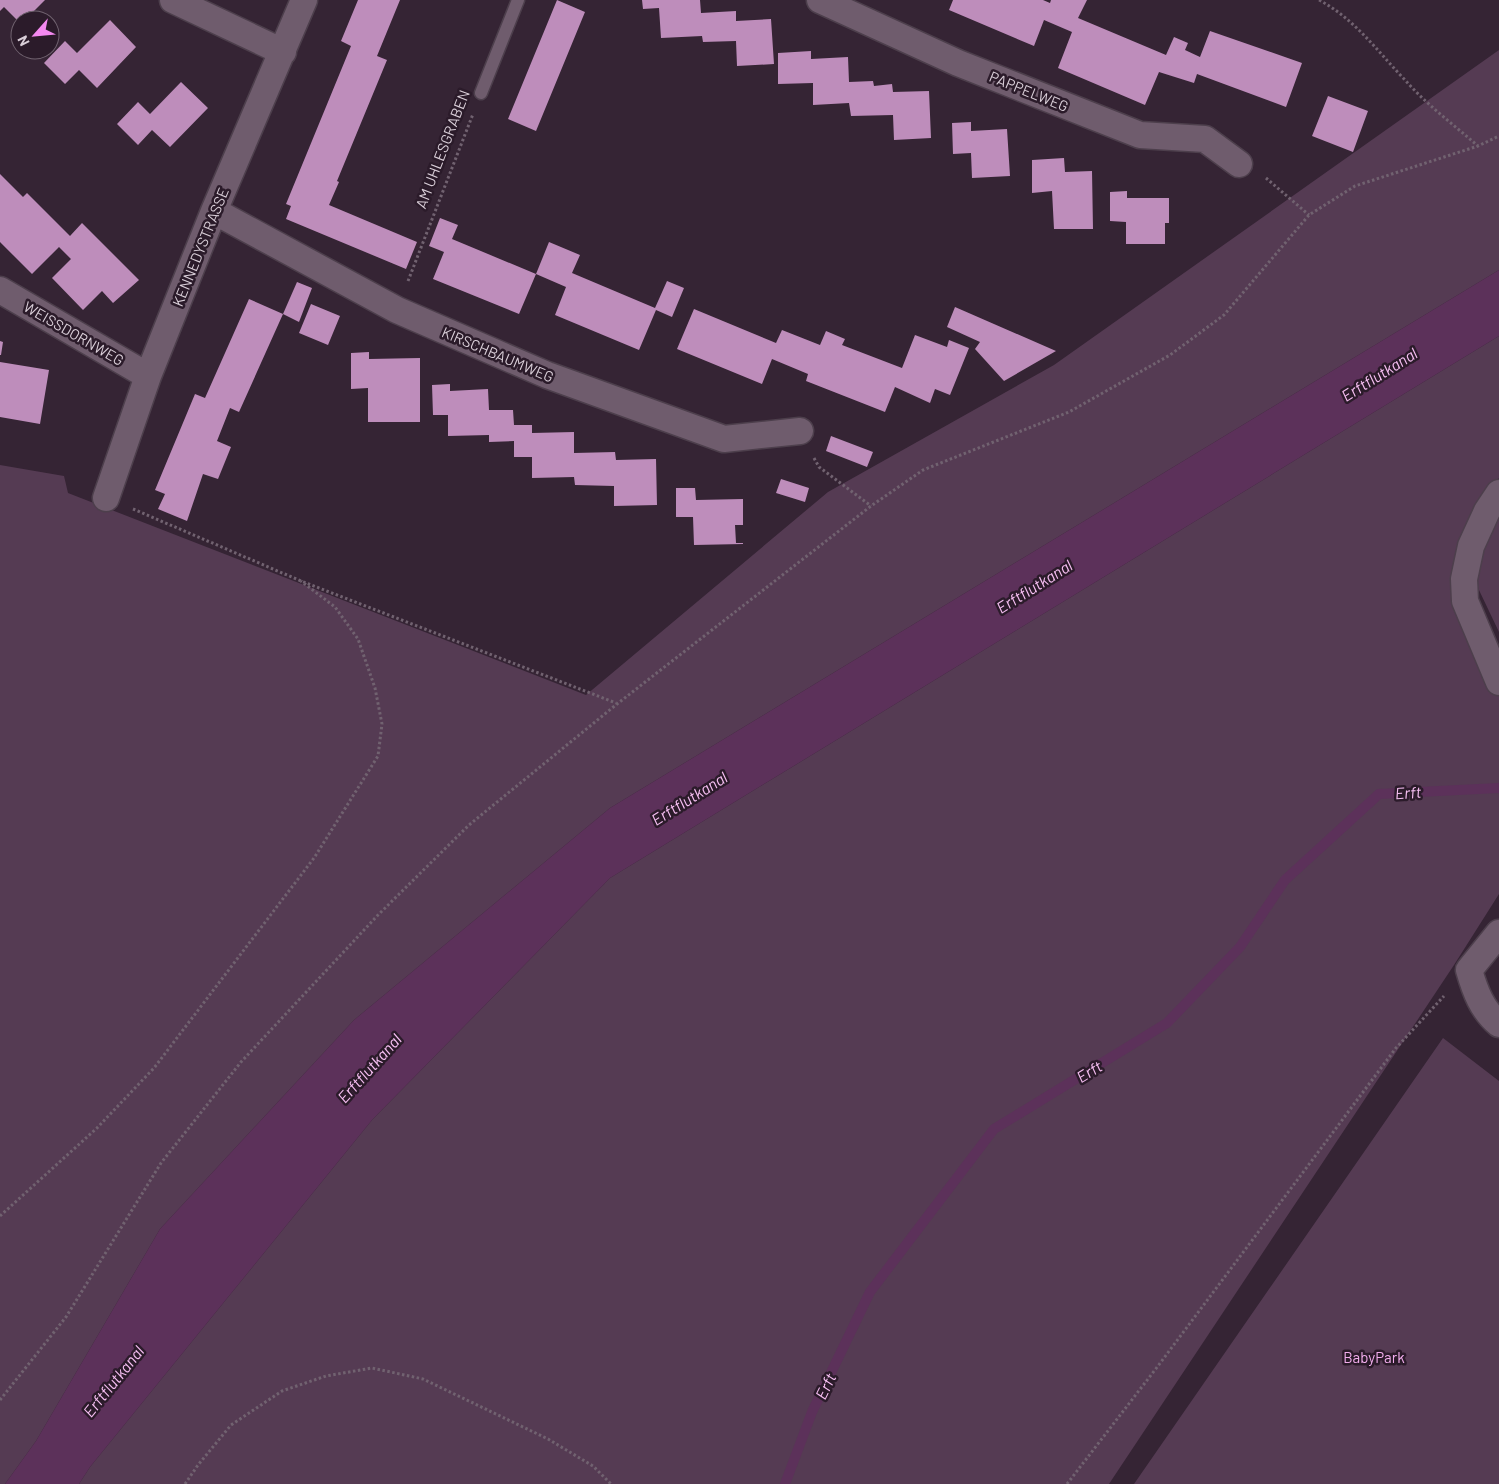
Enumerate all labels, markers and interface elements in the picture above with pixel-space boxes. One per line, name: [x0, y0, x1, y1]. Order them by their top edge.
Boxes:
north arrow: [10, 10, 60, 60]
text: N: [13, 33, 33, 49]
street label: PAPPELWEG: [987, 67, 1071, 115]
street label: AM UHLESGRABEN: [411, 87, 473, 211]
street label: KENNEDYSTRASSE: [168, 185, 232, 309]
street label: WEISSDORNWEG: [21, 297, 127, 369]
street label: KIRSCHBAUMWEG: [439, 322, 557, 386]
water label: Erftflutkanal: [1338, 343, 1421, 405]
water label: Erftflutkanal: [993, 555, 1076, 617]
water label: Erftflutkanal: [648, 767, 731, 829]
water label: Erft: [1394, 782, 1422, 802]
water label: Erftflutkanal: [333, 1029, 405, 1106]
water label: Erft: [1073, 1056, 1106, 1086]
water label: Erftflutkanal: [79, 1341, 148, 1420]
park label: BabyPark: [1343, 1348, 1405, 1366]
water label: Erft: [811, 1370, 839, 1402]

